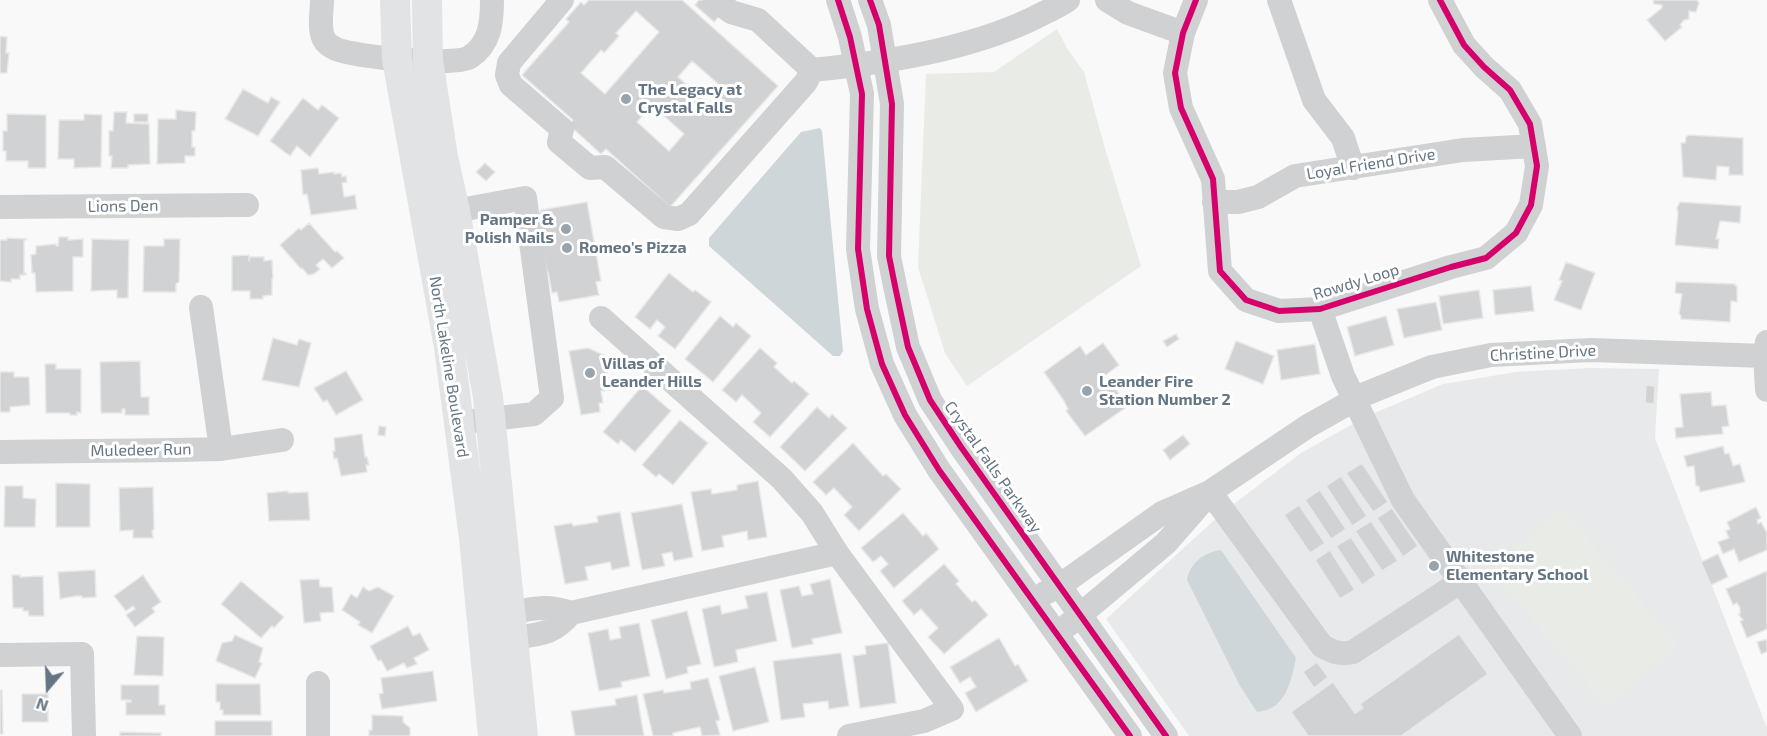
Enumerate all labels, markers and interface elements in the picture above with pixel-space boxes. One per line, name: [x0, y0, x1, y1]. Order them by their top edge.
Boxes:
place label: The Legacy at Crystal Falls: [638, 80, 742, 118]
marker: The Legacy at Crystal Falls: [619, 92, 633, 106]
street label: Loyal Friend Drive: [1305, 144, 1437, 184]
street label: Lions Den: [87, 196, 159, 216]
place label: Pamper & Polish Nails: [465, 210, 554, 248]
marker: Pamper & Polish Nails: [559, 222, 573, 236]
place label: Romeo's Pizza: [579, 238, 687, 258]
marker: Romeo's Pizza: [560, 241, 574, 255]
street label: Rowdy Loop: [1311, 260, 1401, 304]
street label: North Lakeline Boulevard: [425, 275, 473, 459]
street label: Christine Drive: [1489, 341, 1597, 365]
place label: Villas of Leander Hills: [602, 354, 702, 392]
marker: Villas of Leander Hills: [583, 366, 597, 380]
place label: Leander Fire Station Number 2: [1099, 372, 1231, 410]
marker: Leander Fire Station Number 2: [1080, 384, 1094, 398]
street label: Crystal Falls Parkway: [940, 397, 1046, 537]
street label: Muledeer Run: [90, 440, 192, 460]
place label: Whitestone Elementary School: [1446, 547, 1589, 585]
marker: Whitestone Elementary School: [1427, 559, 1441, 573]
north arrow: [18, 658, 78, 718]
text: N: [33, 695, 51, 716]

